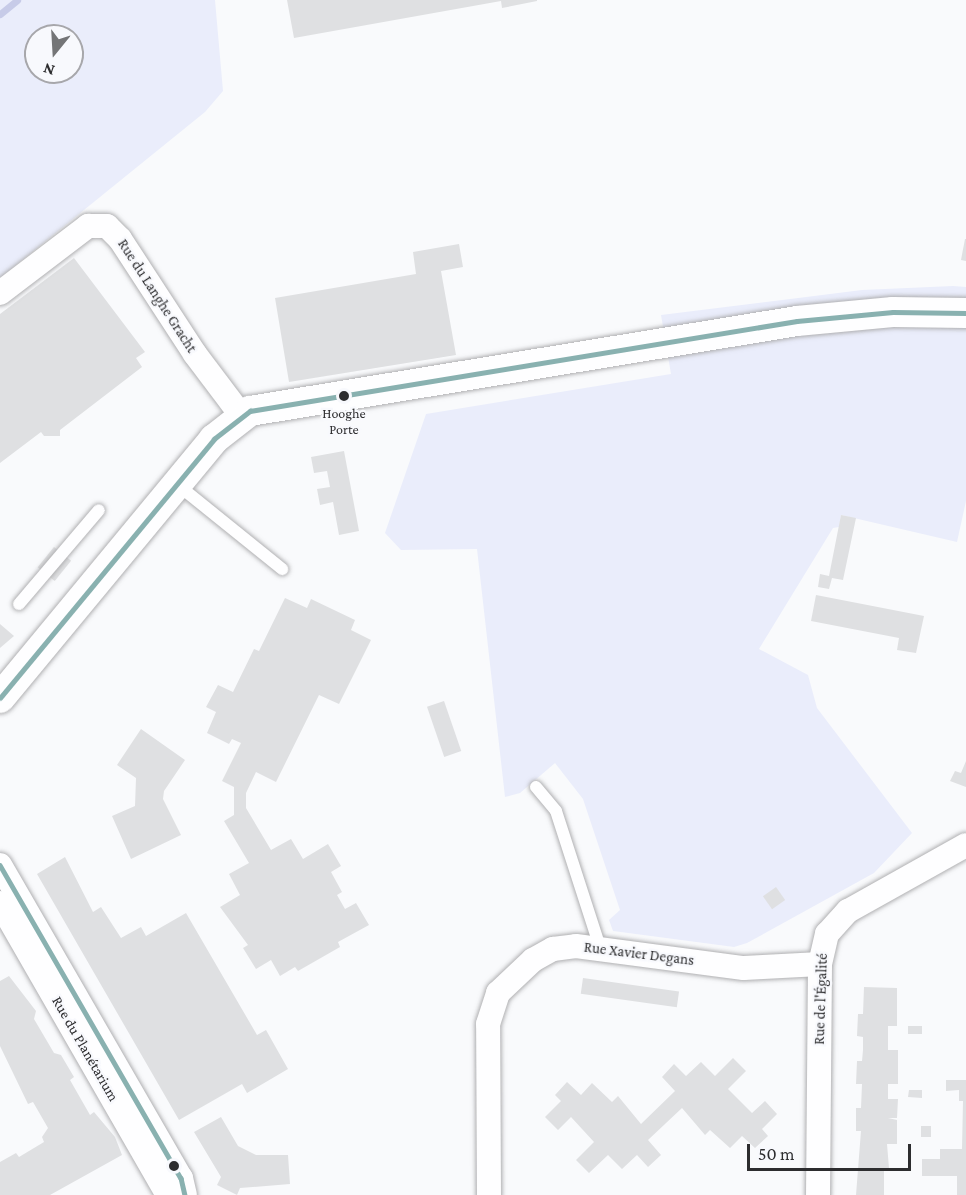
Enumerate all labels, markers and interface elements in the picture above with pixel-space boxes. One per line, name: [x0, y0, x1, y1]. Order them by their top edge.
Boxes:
north arrow: [24, 24, 84, 84]
text: N: [41, 60, 57, 79]
street label: Rue du Langhe Gracht: [114, 236, 200, 356]
marker: Hooghe Porte: [338, 390, 350, 402]
place label: Hooghe Porte: [322, 405, 366, 437]
street label: Rue Xavier Degans: [583, 938, 695, 970]
street label: Rue de l'Égalité: [810, 953, 832, 1045]
street label: Rue du Planétarium: [48, 993, 122, 1105]
scale bar: [750, 1132, 914, 1170]
text: 50 m: [758, 1144, 795, 1164]
unlabelled marker: [168, 1160, 180, 1172]

